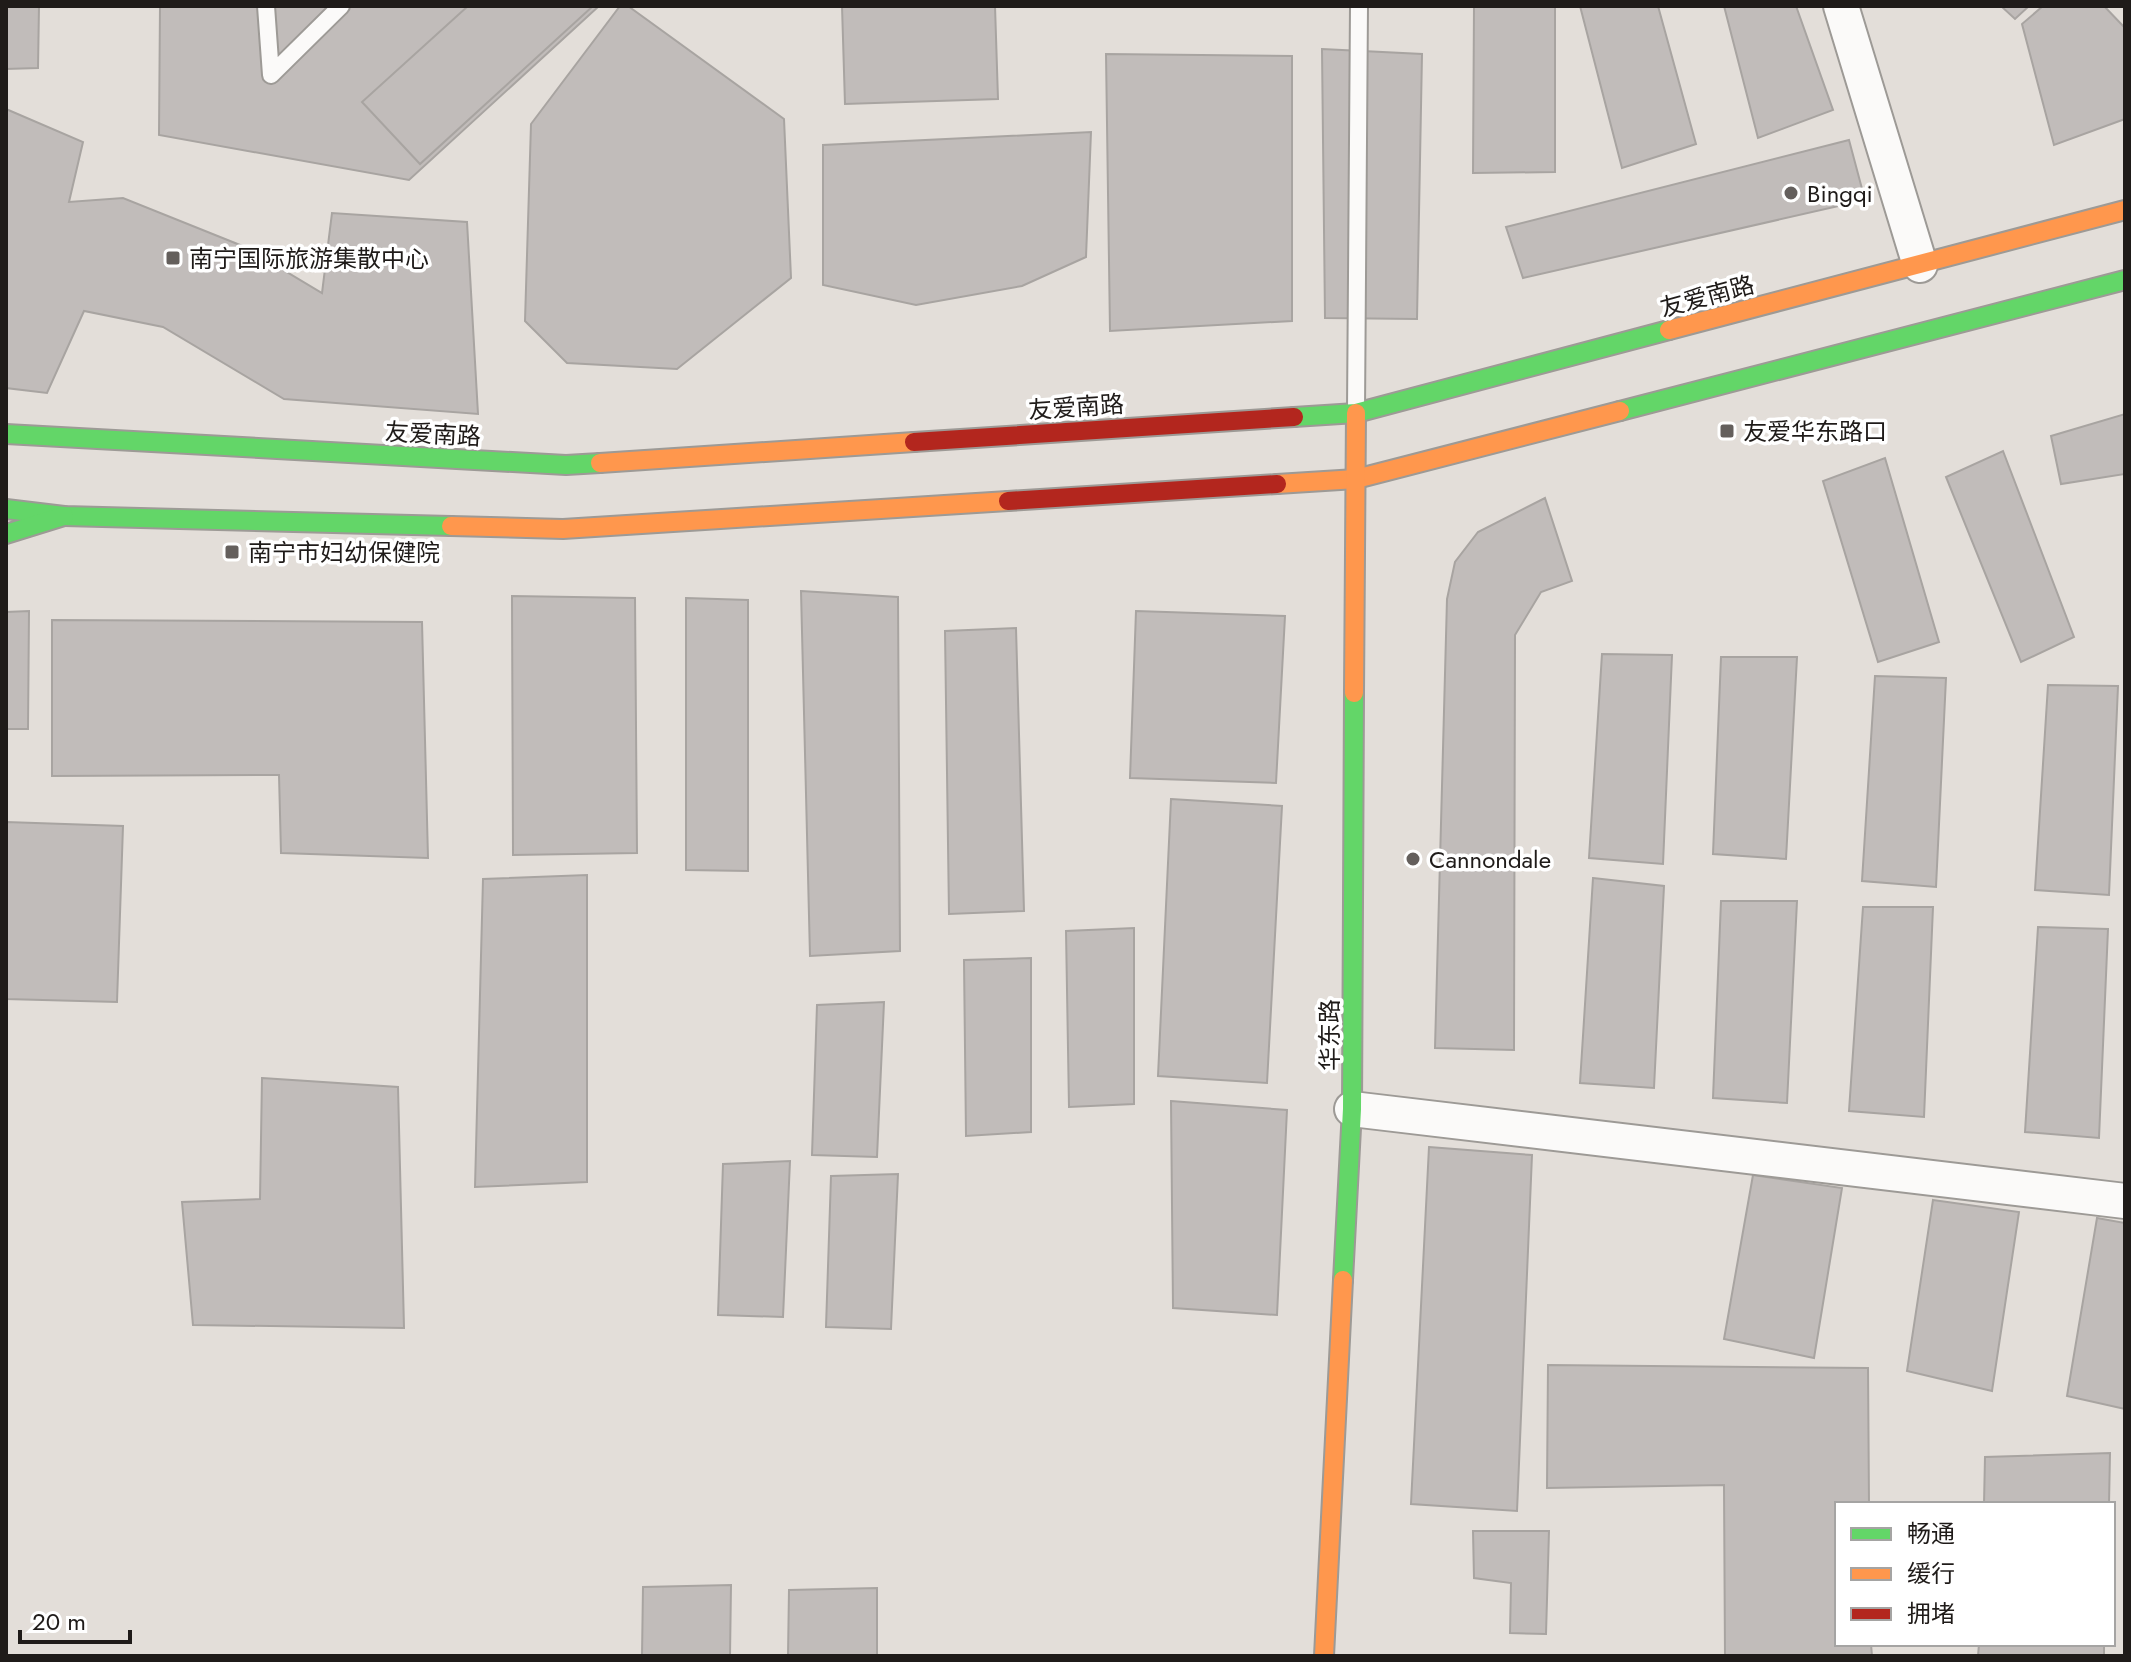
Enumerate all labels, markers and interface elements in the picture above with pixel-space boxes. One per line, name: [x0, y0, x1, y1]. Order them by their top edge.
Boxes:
place label: Bingqi: [1807, 176, 1873, 211]
marker: Bingqi: [1782, 184, 1800, 202]
place label: 南宁国际旅游集散中心: [189, 241, 429, 276]
marker: 南宁国际旅游集散中心: [164, 249, 182, 267]
street label: 友爱南路: [1656, 267, 1758, 325]
street label: 友爱南路: [1027, 386, 1125, 428]
street label: 友爱南路: [384, 414, 482, 454]
place label: 友爱华东路口: [1743, 414, 1887, 449]
marker: 友爱华东路口: [1718, 422, 1736, 440]
place label: 南宁市妇幼保健院: [248, 535, 440, 570]
marker: 南宁市妇幼保健院: [223, 543, 241, 561]
place label: Cannondale: [1429, 842, 1551, 877]
marker: Cannondale: [1404, 850, 1422, 868]
street label: 华东路: [1312, 999, 1347, 1071]
legend: [1835, 1502, 2115, 1646]
text: 畅通: [1907, 1516, 1955, 1551]
text: 缓行: [1907, 1556, 1955, 1591]
scale bar: [20, 1594, 130, 1644]
text: 拥堵: [1907, 1596, 1955, 1631]
text: 20 m: [32, 1604, 86, 1639]

